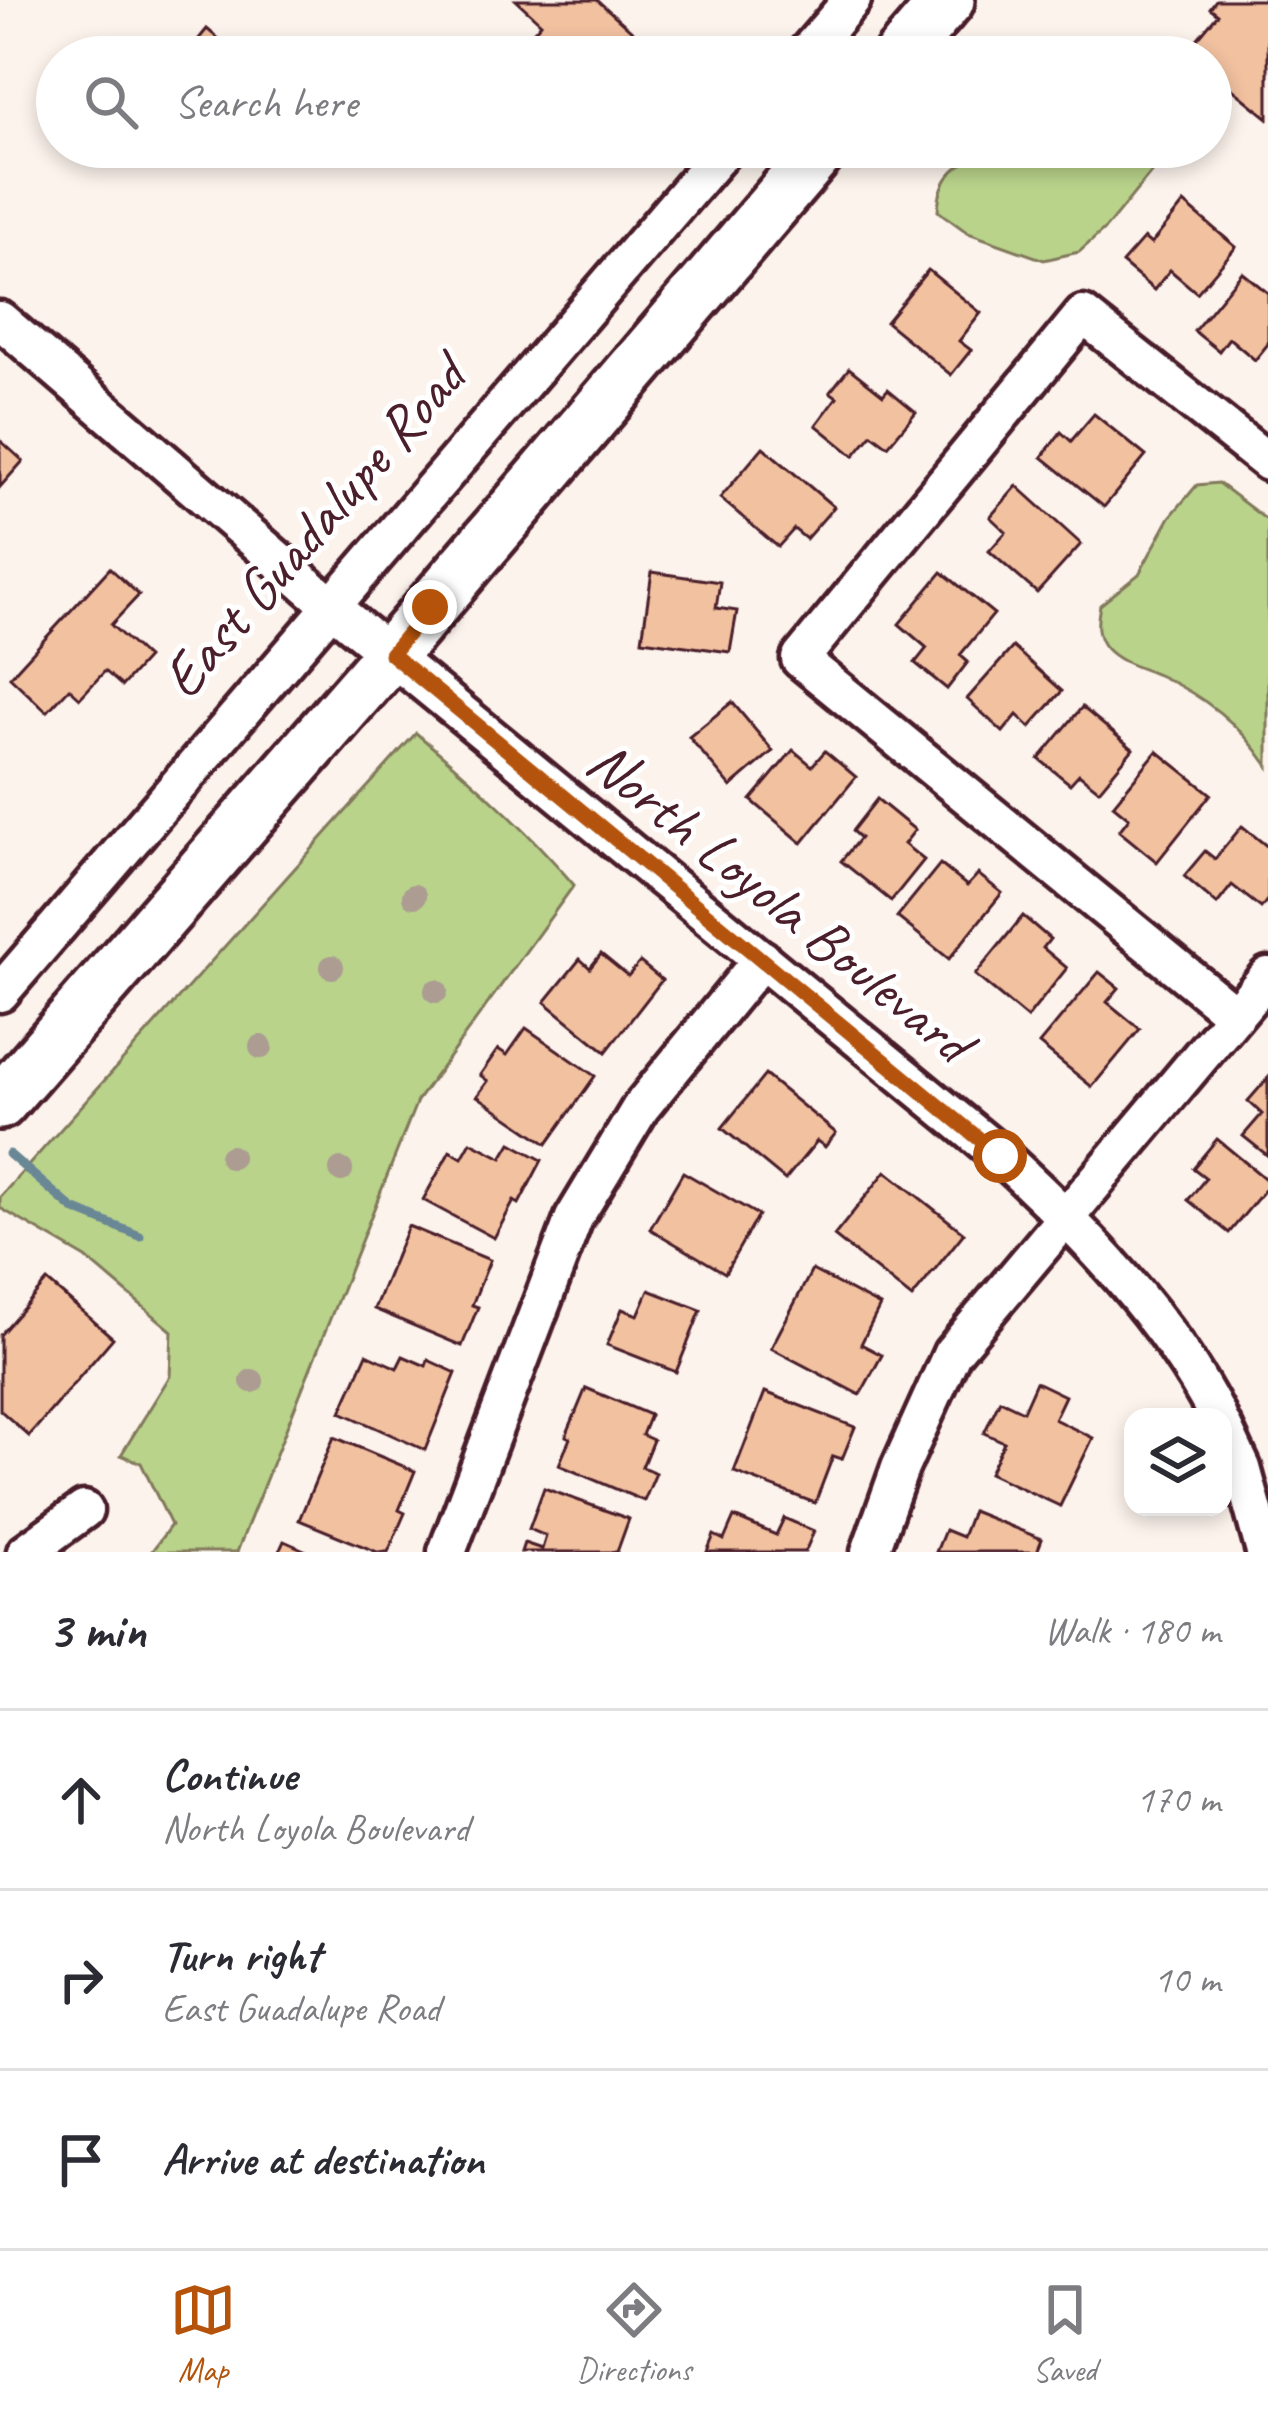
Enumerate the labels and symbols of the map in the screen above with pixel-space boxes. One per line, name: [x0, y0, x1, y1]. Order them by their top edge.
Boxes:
street label: East Guadalupe Road: [144, 334, 488, 713]
route end: [403, 580, 457, 634]
street label: North Loyola Boulevard: [572, 723, 994, 1085]
route start: [973, 1129, 1027, 1183]

